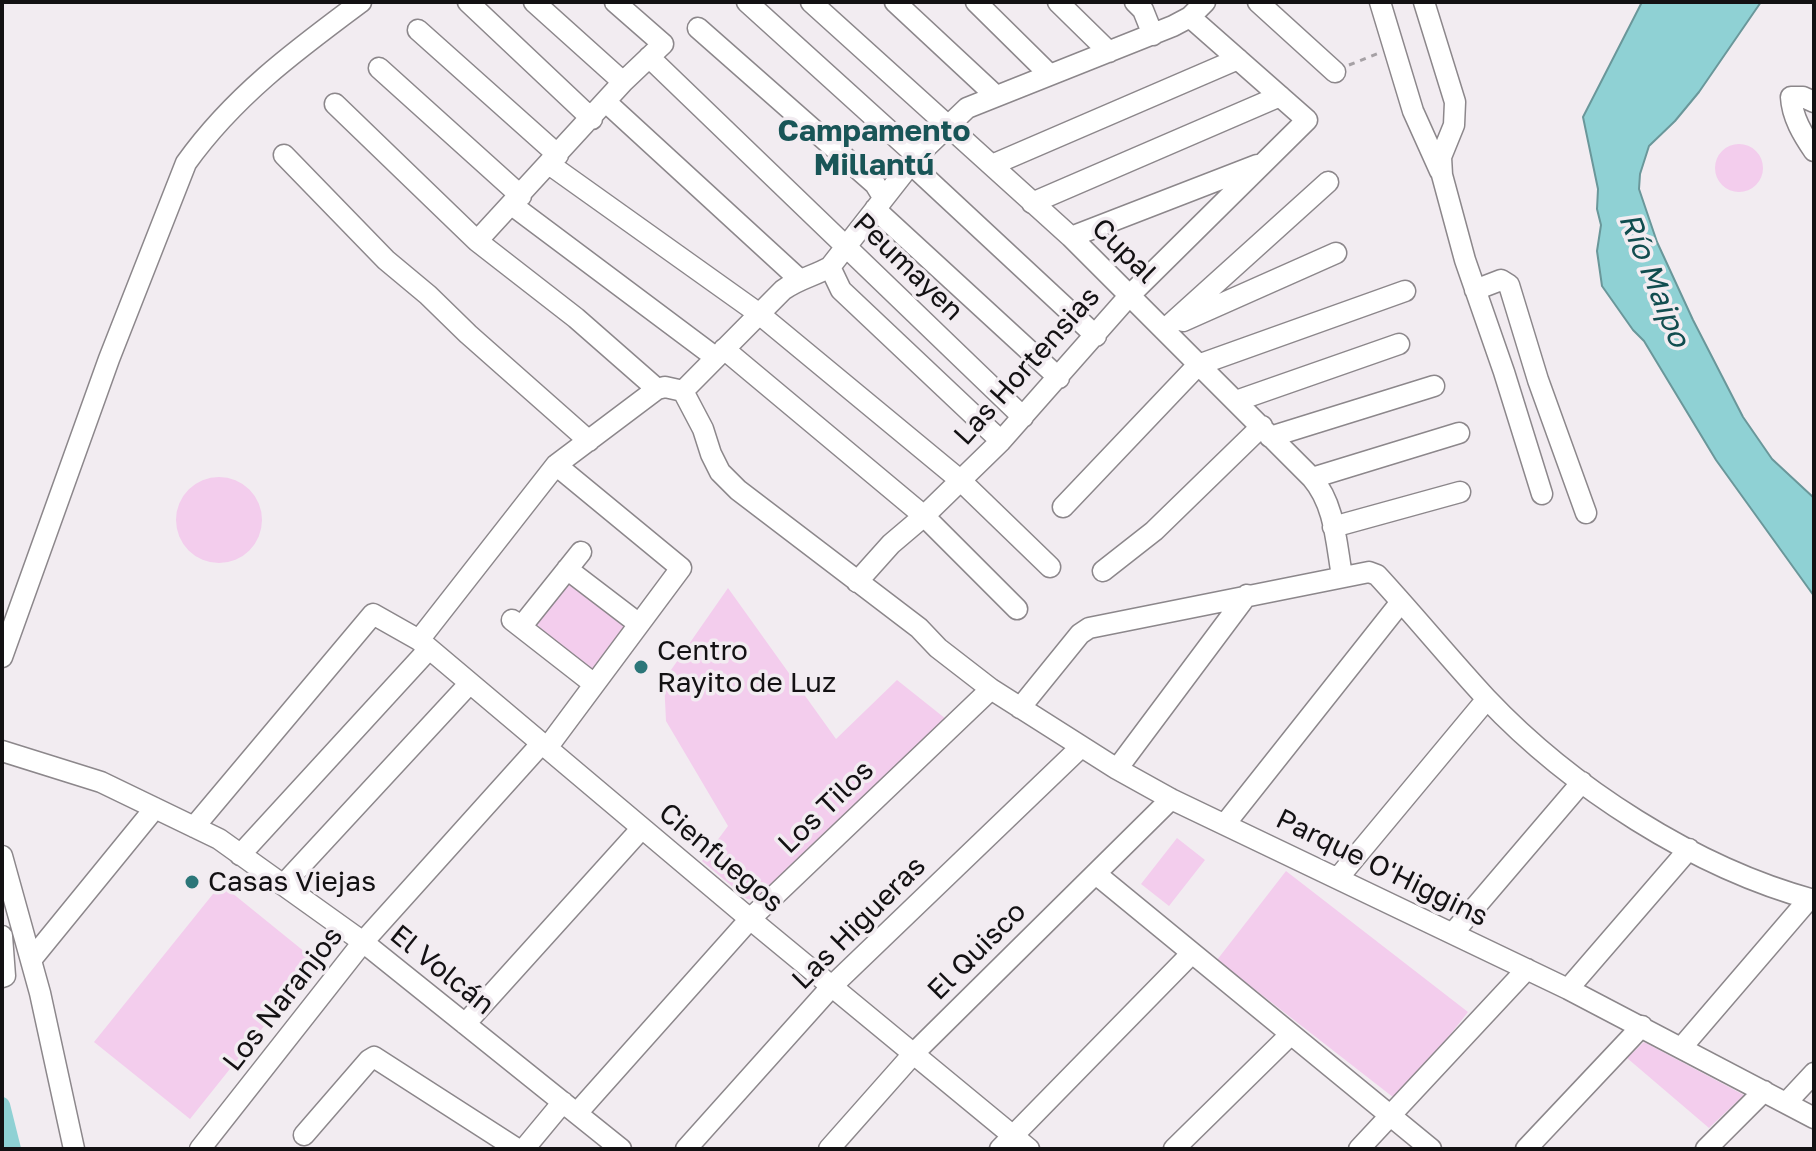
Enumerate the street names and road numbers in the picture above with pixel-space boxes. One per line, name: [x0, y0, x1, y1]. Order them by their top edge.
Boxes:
street label: Peumayen: [846, 206, 970, 328]
street label: Cupal: [1085, 212, 1163, 290]
street label: Las Hortensias: [947, 280, 1107, 452]
street label: Los Tilos: [771, 753, 881, 861]
street label: Cienfuegos: [652, 796, 790, 920]
street label: Parque O'Higgins: [1271, 802, 1493, 934]
street label: Las Higueras: [785, 849, 933, 997]
street label: El Quisco: [921, 895, 1033, 1007]
street label: El Volcán: [383, 918, 501, 1022]
street label: Los Naranjos: [216, 920, 350, 1078]

